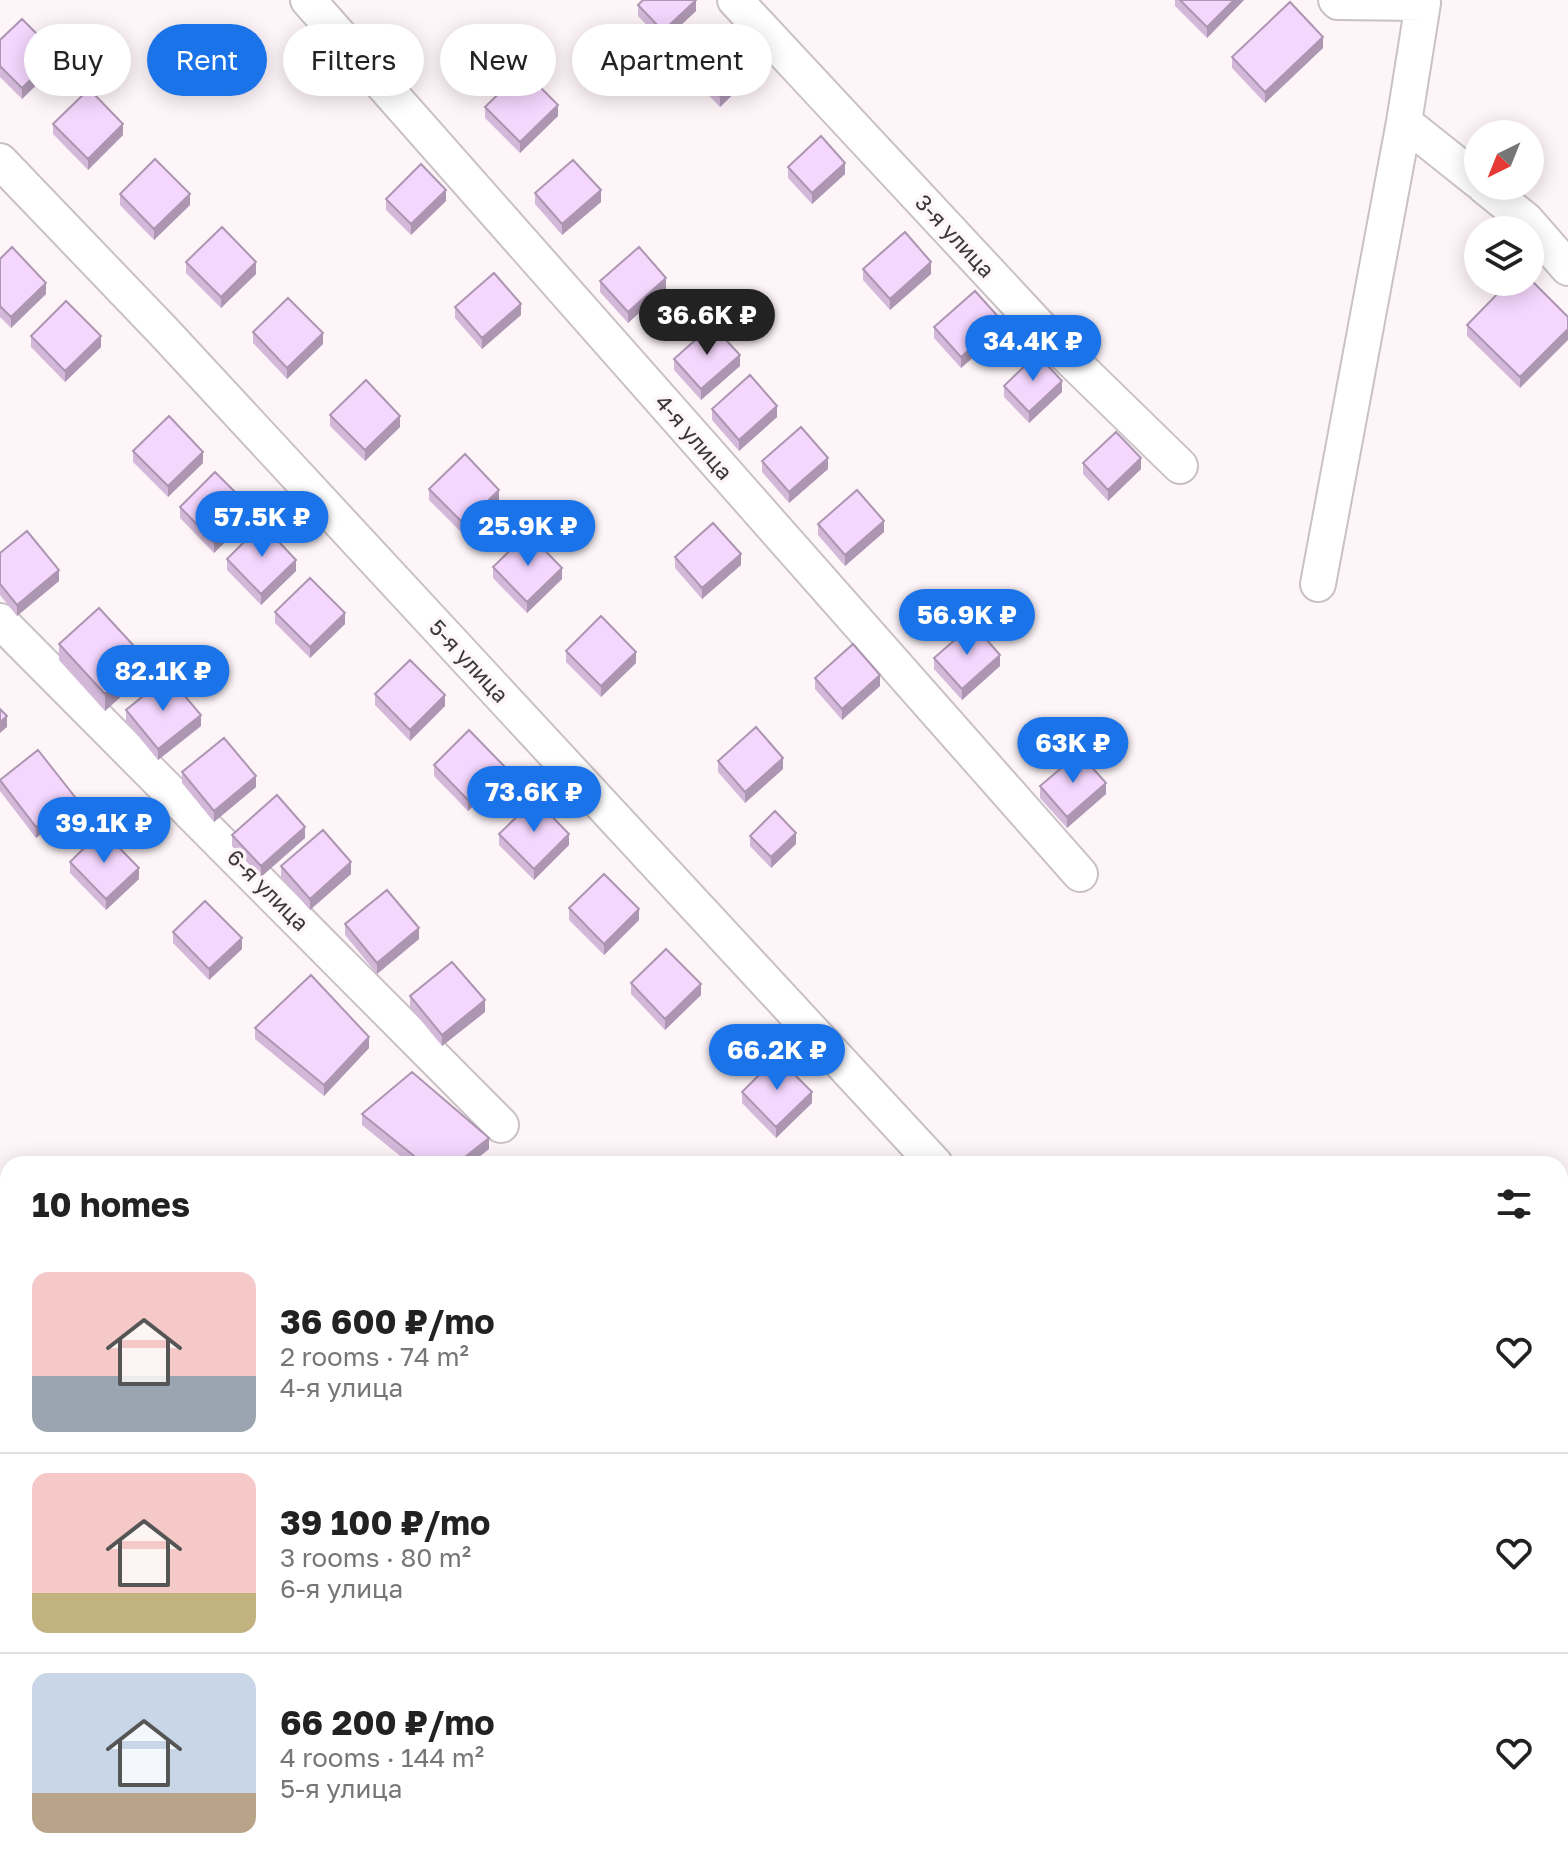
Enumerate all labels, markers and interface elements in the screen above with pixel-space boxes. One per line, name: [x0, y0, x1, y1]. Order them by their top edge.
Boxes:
chip: Buy: [24, 24, 131, 96]
chip: Rent: [147, 24, 267, 96]
chip: Filters: [283, 24, 424, 96]
chip: New: [440, 24, 556, 96]
chip: Apartment: [572, 24, 772, 96]
north arrow: [1464, 120, 1544, 200]
map controls: [1464, 120, 1544, 296]
street label: 3-я улица: [910, 189, 1001, 283]
button: layers: [1464, 216, 1544, 296]
pin: 36.6K ₽: [633, 289, 781, 357]
text: 36.6K ₽: [657, 299, 757, 330]
pin: 34.4K ₽: [959, 315, 1107, 383]
text: 34.4K ₽: [983, 325, 1083, 356]
street label: 4-я улица: [650, 388, 739, 485]
pin: 57.5K ₽: [188, 491, 336, 559]
pin: 25.9K ₽: [454, 500, 602, 568]
text: 57.5K ₽: [213, 501, 311, 532]
text: 25.9K ₽: [478, 510, 578, 541]
pin: 56.9K ₽: [893, 589, 1041, 657]
text: 56.9K ₽: [917, 599, 1017, 630]
street label: 5-я улица: [424, 614, 515, 708]
pin: 82.1K ₽: [89, 645, 237, 713]
text: 82.1K ₽: [114, 655, 212, 686]
pin: 63K ₽: [1017, 717, 1129, 785]
text: 63K ₽: [1035, 727, 1111, 758]
pin: 73.6K ₽: [460, 766, 608, 834]
text: 73.6K ₽: [485, 776, 583, 807]
pin: 39.1K ₽: [30, 797, 178, 865]
text: 39.1K ₽: [56, 807, 152, 838]
street label: 6-я улица: [222, 843, 315, 936]
pin: 66.2K ₽: [703, 1024, 851, 1092]
text: 66.2K ₽: [727, 1034, 827, 1065]
icon: filters: [1492, 1182, 1536, 1226]
text: 10 homes: [32, 1184, 190, 1224]
text: 36 600 ₽/mo: [280, 1301, 495, 1341]
icon: home: [96, 1304, 192, 1400]
icon: heart: [1492, 1330, 1536, 1374]
text: 2 rooms · 74 m²: [280, 1341, 469, 1372]
text: 4-я улица: [280, 1372, 403, 1403]
text: 39 100 ₽/mo: [280, 1502, 490, 1542]
icon: home: [96, 1505, 192, 1601]
icon: heart: [1492, 1531, 1536, 1575]
text: 3 rooms · 80 m²: [280, 1542, 471, 1573]
text: 6-я улица: [280, 1573, 403, 1604]
text: 66 200 ₽/mo: [280, 1702, 495, 1742]
icon: home: [96, 1705, 192, 1801]
icon: heart: [1492, 1731, 1536, 1775]
text: 4 rooms · 144 m²: [280, 1742, 484, 1773]
text: 5-я улица: [280, 1773, 402, 1804]

